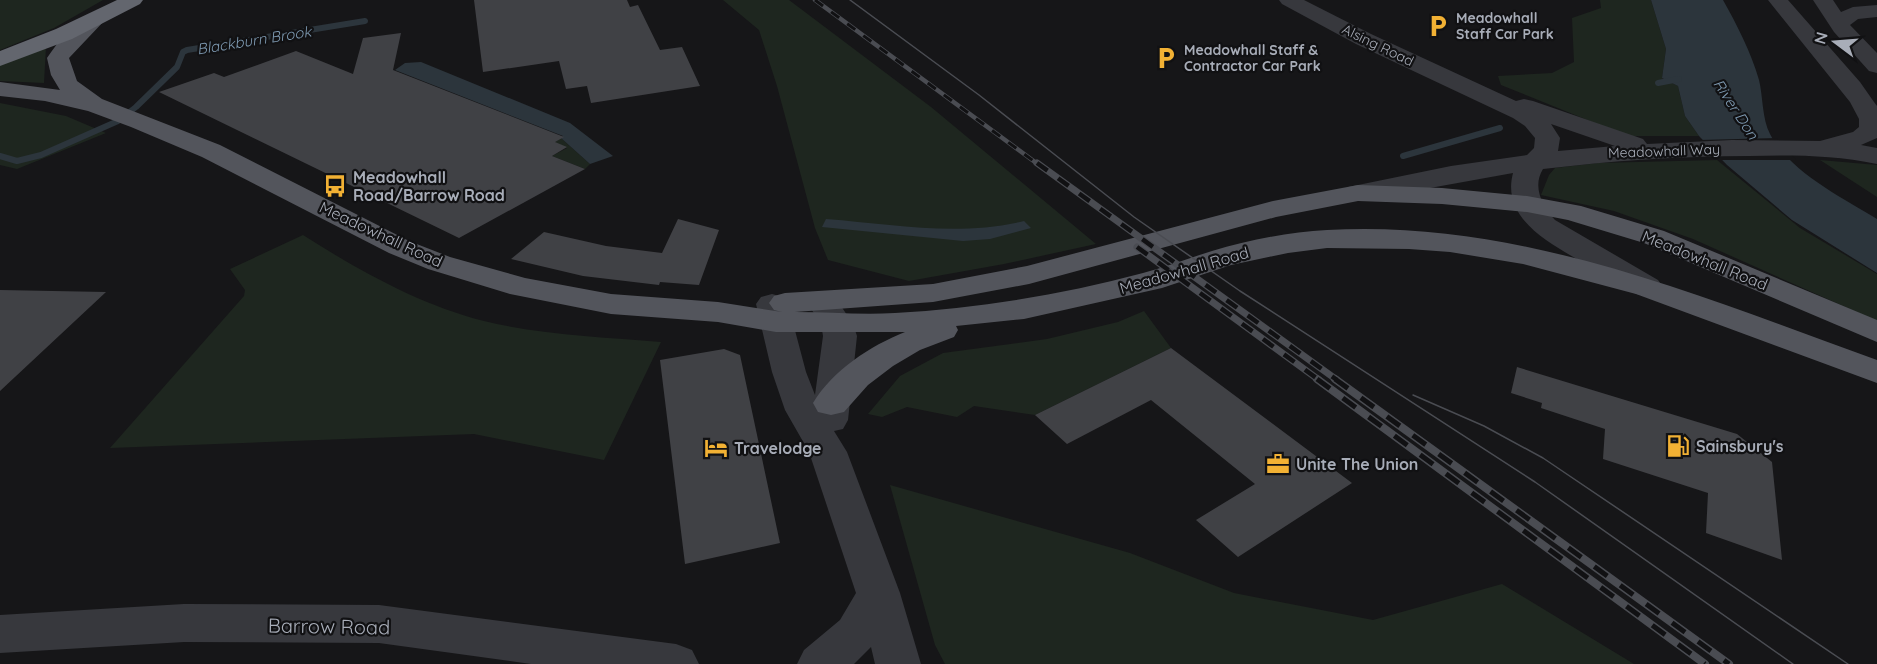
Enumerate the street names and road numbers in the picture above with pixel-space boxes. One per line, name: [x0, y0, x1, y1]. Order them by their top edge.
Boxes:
street label: Alsing Road: [1339, 20, 1417, 70]
street label: Meadowhall Way: [1608, 140, 1720, 162]
street label: Meadowhall Road: [316, 197, 446, 271]
street label: Meadowhall Road: [1639, 226, 1771, 294]
street label: Meadowhall Road: [1117, 242, 1251, 298]
street label: Barrow Road: [268, 612, 390, 640]

